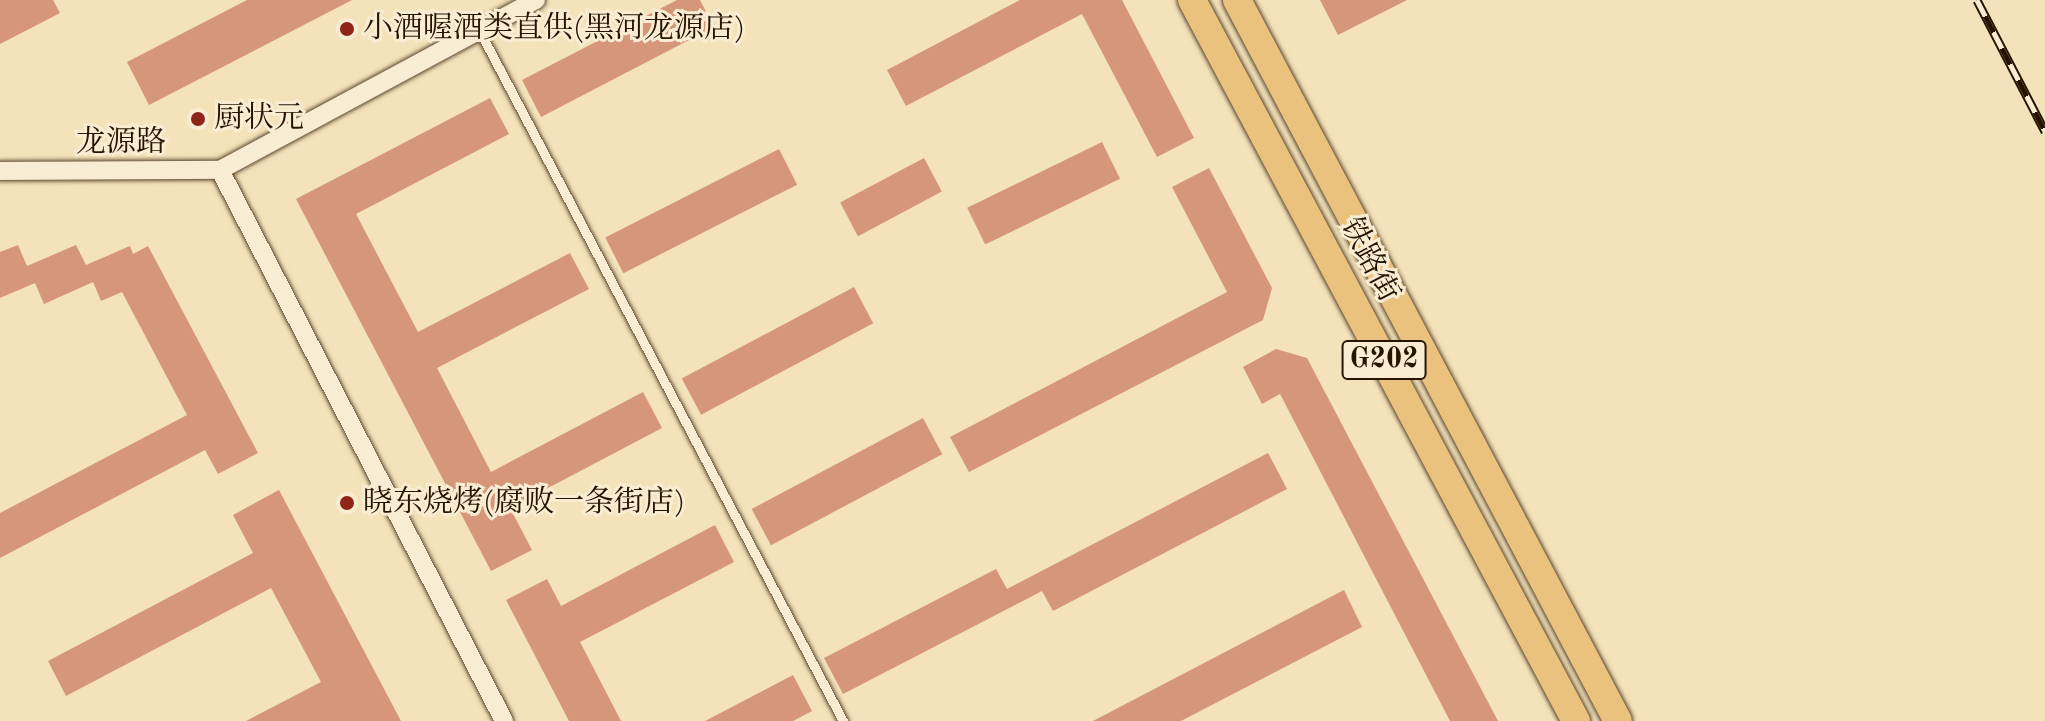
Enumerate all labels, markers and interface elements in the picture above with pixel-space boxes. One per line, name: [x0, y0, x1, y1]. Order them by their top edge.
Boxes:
place label: 小酒喔酒类直供(黑河龙源店): [363, 11, 745, 47]
marker: 小酒喔酒类直供(黑河龙源店): [338, 20, 356, 38]
place label: 厨状元: [214, 101, 304, 137]
marker: 厨状元: [189, 110, 207, 128]
street label: 龙源路: [76, 125, 166, 161]
street label: 铁路街: [1332, 212, 1406, 308]
road number: G202: [1340, 336, 1428, 384]
place label: 晓东烧烤(腐败一条街店): [363, 485, 685, 521]
marker: 晓东烧烤(腐败一条街店): [338, 494, 356, 512]

